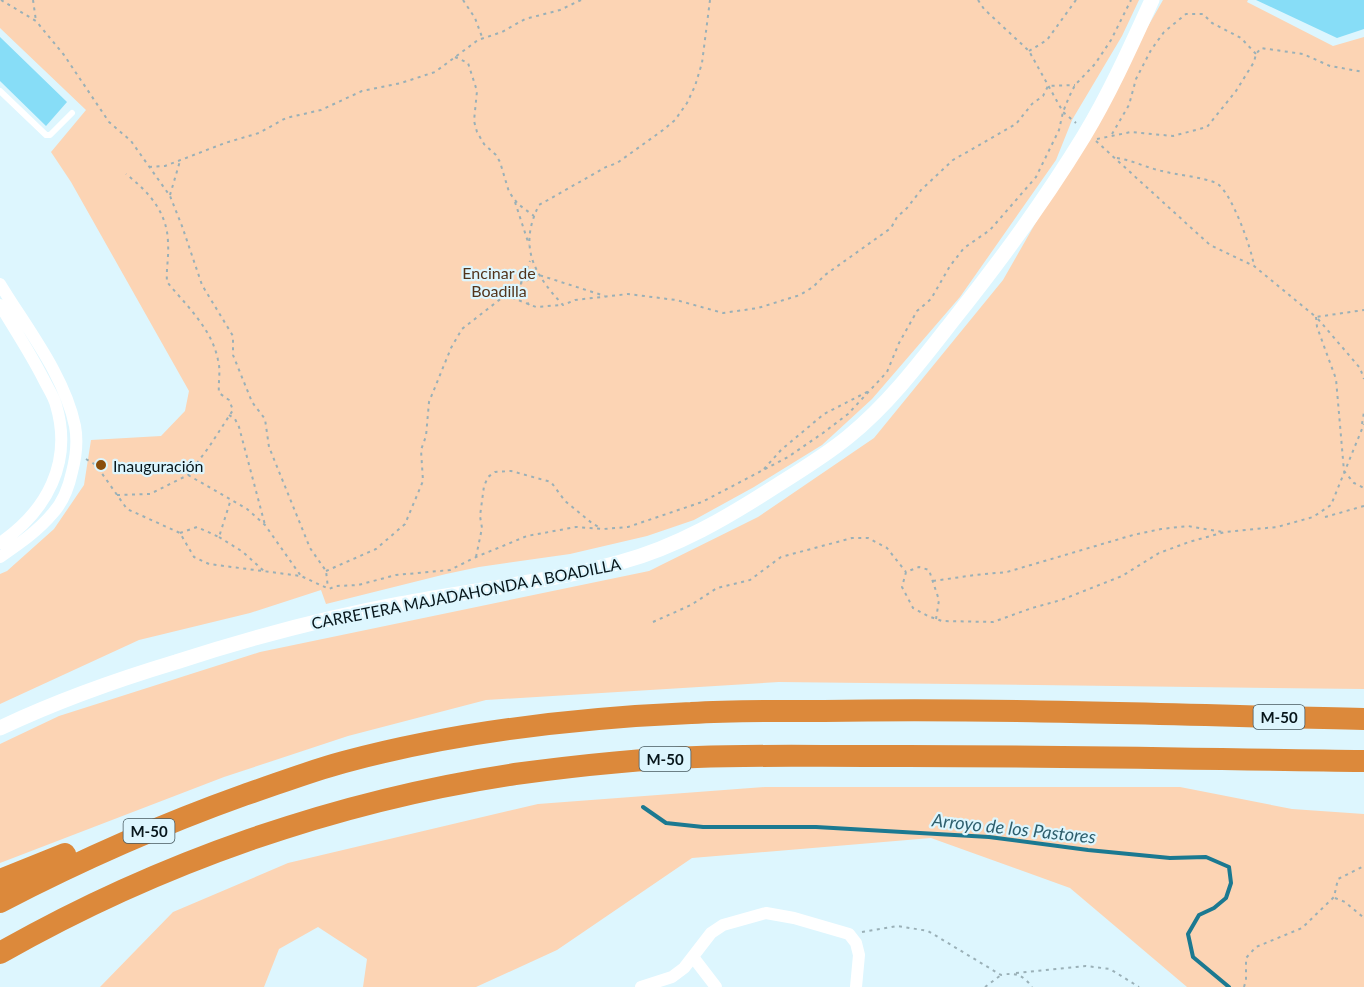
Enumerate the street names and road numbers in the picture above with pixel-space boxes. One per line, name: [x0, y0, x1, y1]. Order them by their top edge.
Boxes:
street label: CARRETERA MAJADAHONDA A BOADILLA: [310, 554, 622, 632]
road number: M-50: [1254, 705, 1304, 729]
road number: M-50: [640, 747, 690, 771]
road number: M-50: [124, 819, 174, 843]

